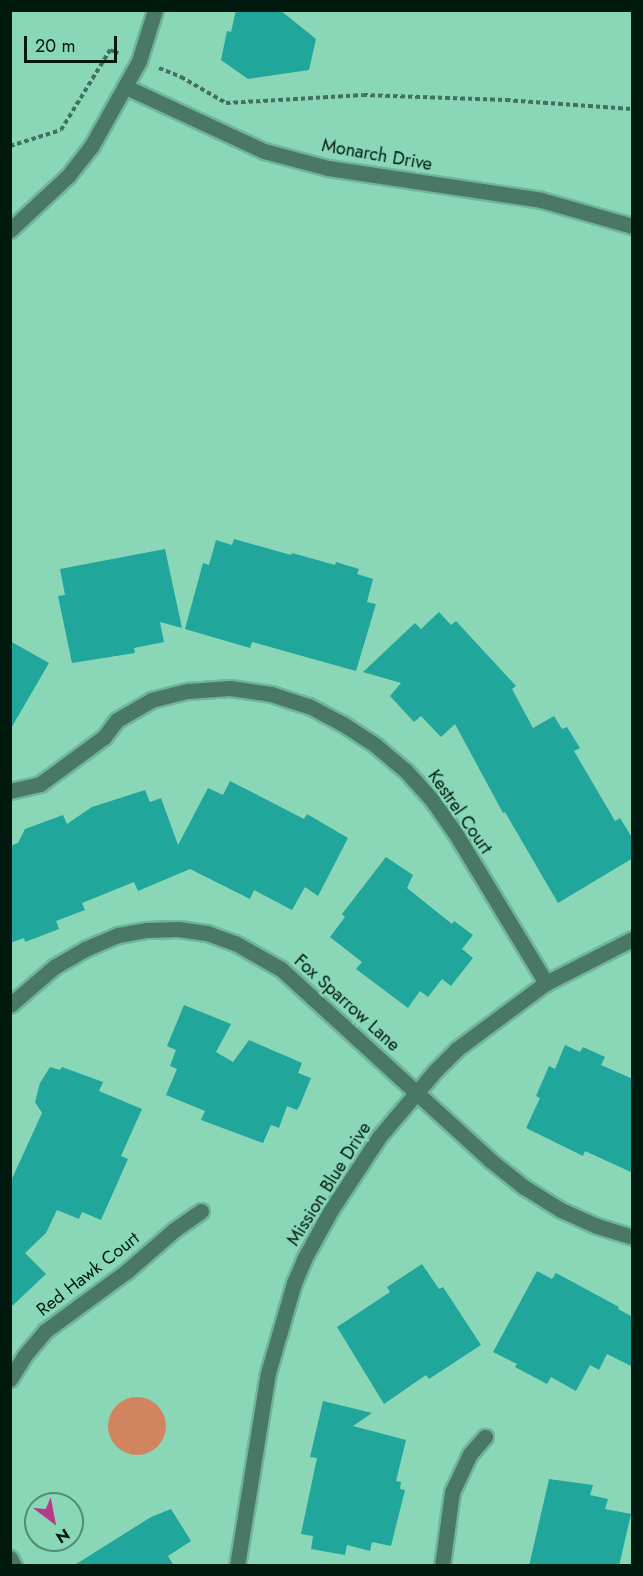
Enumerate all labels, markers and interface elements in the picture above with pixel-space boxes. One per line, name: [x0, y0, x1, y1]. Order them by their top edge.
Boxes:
scale bar: [27, 24, 120, 62]
text: 20 m: [35, 33, 75, 59]
street label: Monarch Drive: [320, 135, 434, 175]
street label: Kestrel Court: [423, 766, 497, 858]
street label: Fox Sparrow Lane: [290, 950, 404, 1056]
street label: Mission Blue Drive: [282, 1118, 376, 1250]
street label: Red Hawk Court: [32, 1227, 144, 1321]
north arrow: [24, 1492, 84, 1552]
text: N: [51, 1523, 74, 1549]

